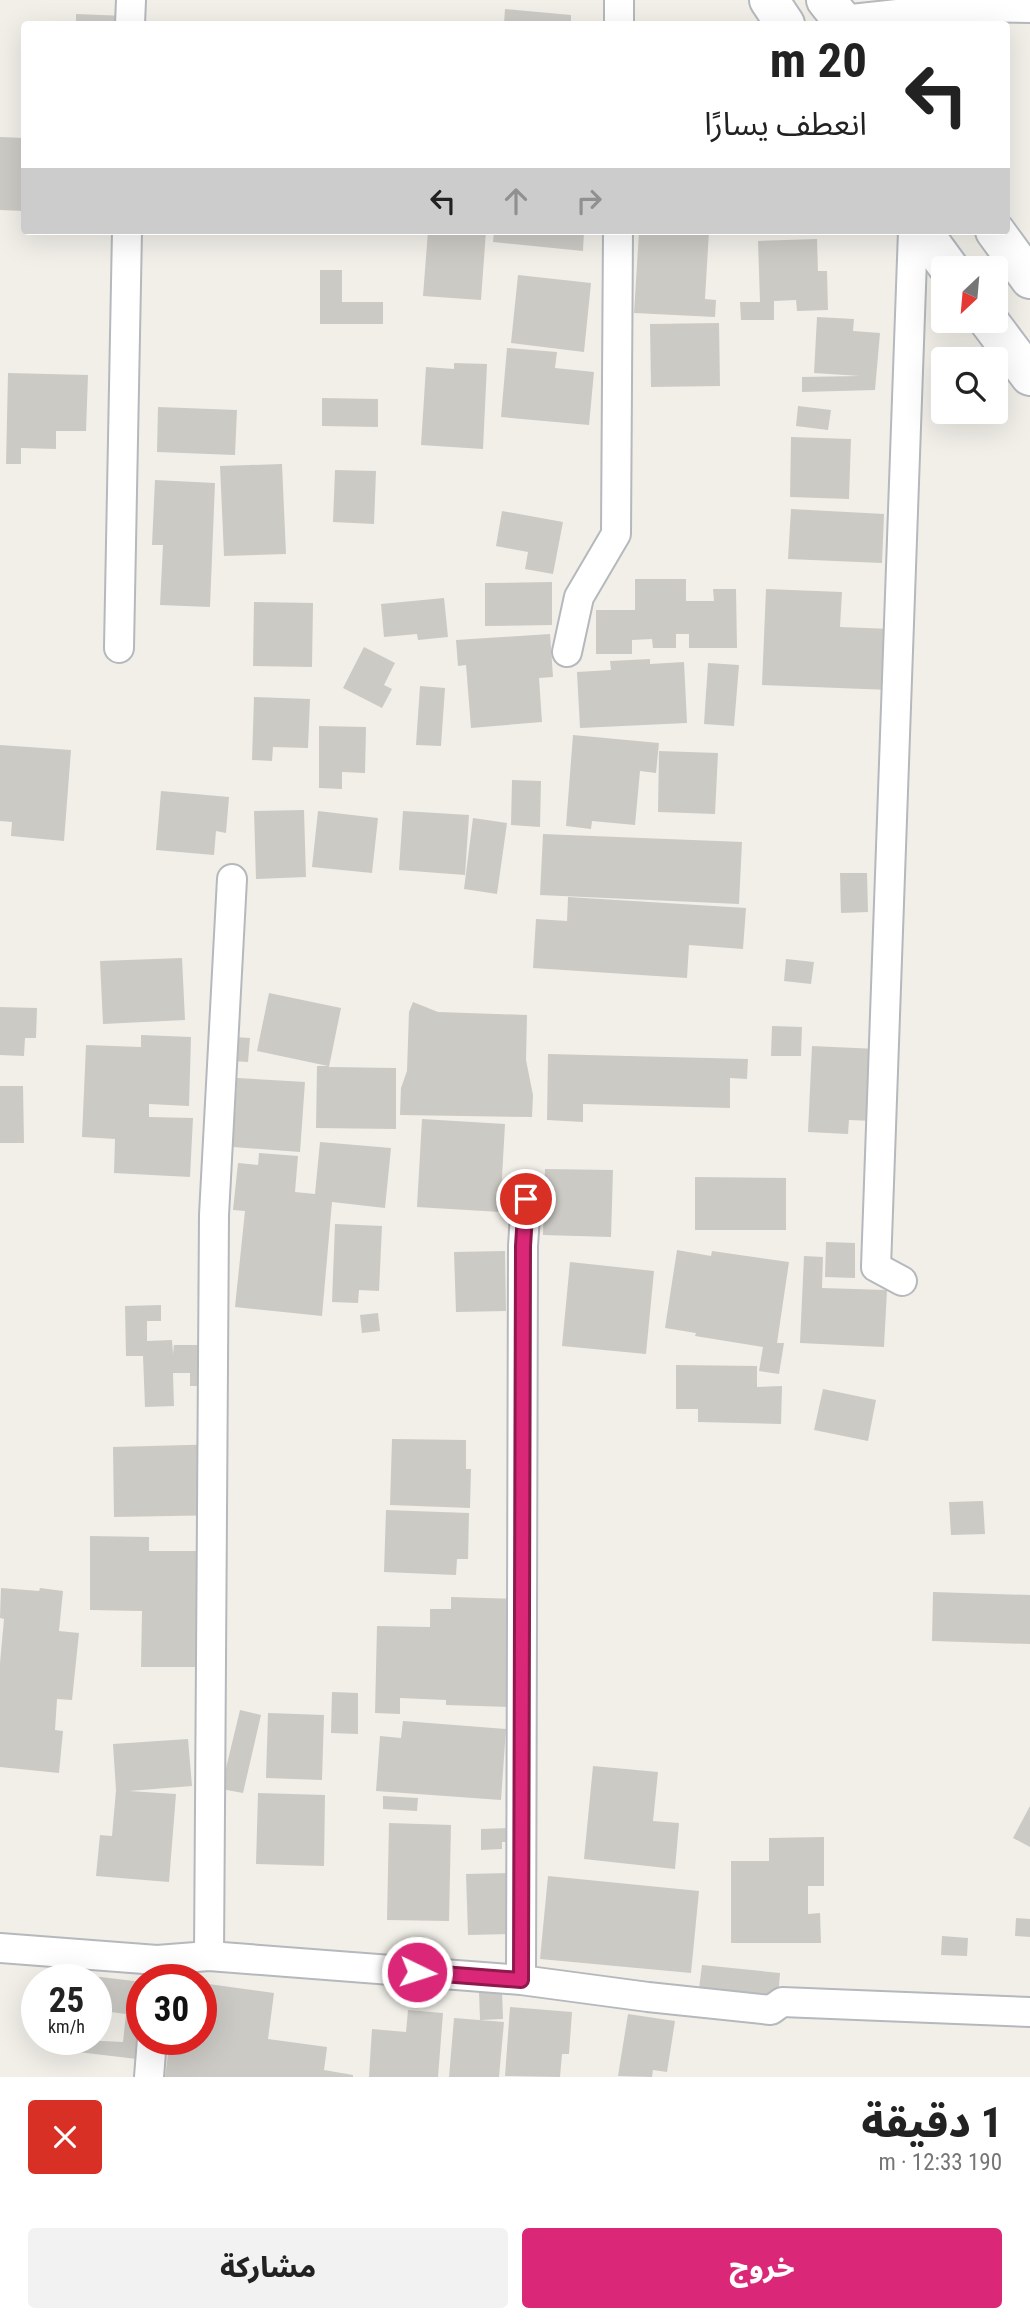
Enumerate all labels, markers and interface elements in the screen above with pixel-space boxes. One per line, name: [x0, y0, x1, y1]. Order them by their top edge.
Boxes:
text: 20 m: [770, 32, 867, 89]
icon: left: [891, 49, 982, 140]
text: انعطف يسارًا: [704, 105, 867, 143]
icon: left: [424, 182, 462, 220]
icon: ahead: [497, 182, 535, 220]
icon: right: [570, 182, 608, 220]
north arrow: [931, 256, 1008, 332]
map controls: [931, 256, 1008, 424]
button: search: [931, 347, 1008, 424]
pin: [496, 1169, 556, 1229]
icon: arrive: [507, 1180, 545, 1218]
position arrow: [380, 1935, 454, 2009]
speed limit sign: 30: [126, 1964, 217, 2055]
text: 25: [49, 1980, 84, 2021]
text: km/h: [48, 2016, 85, 2037]
text: 1 دقيقة: [861, 2098, 1002, 2147]
button: close: [28, 2100, 102, 2174]
text: 190 m · 12:33: [878, 2149, 1002, 2176]
button: مشاركة: [28, 2228, 508, 2308]
button: خروج: [522, 2228, 1002, 2308]

